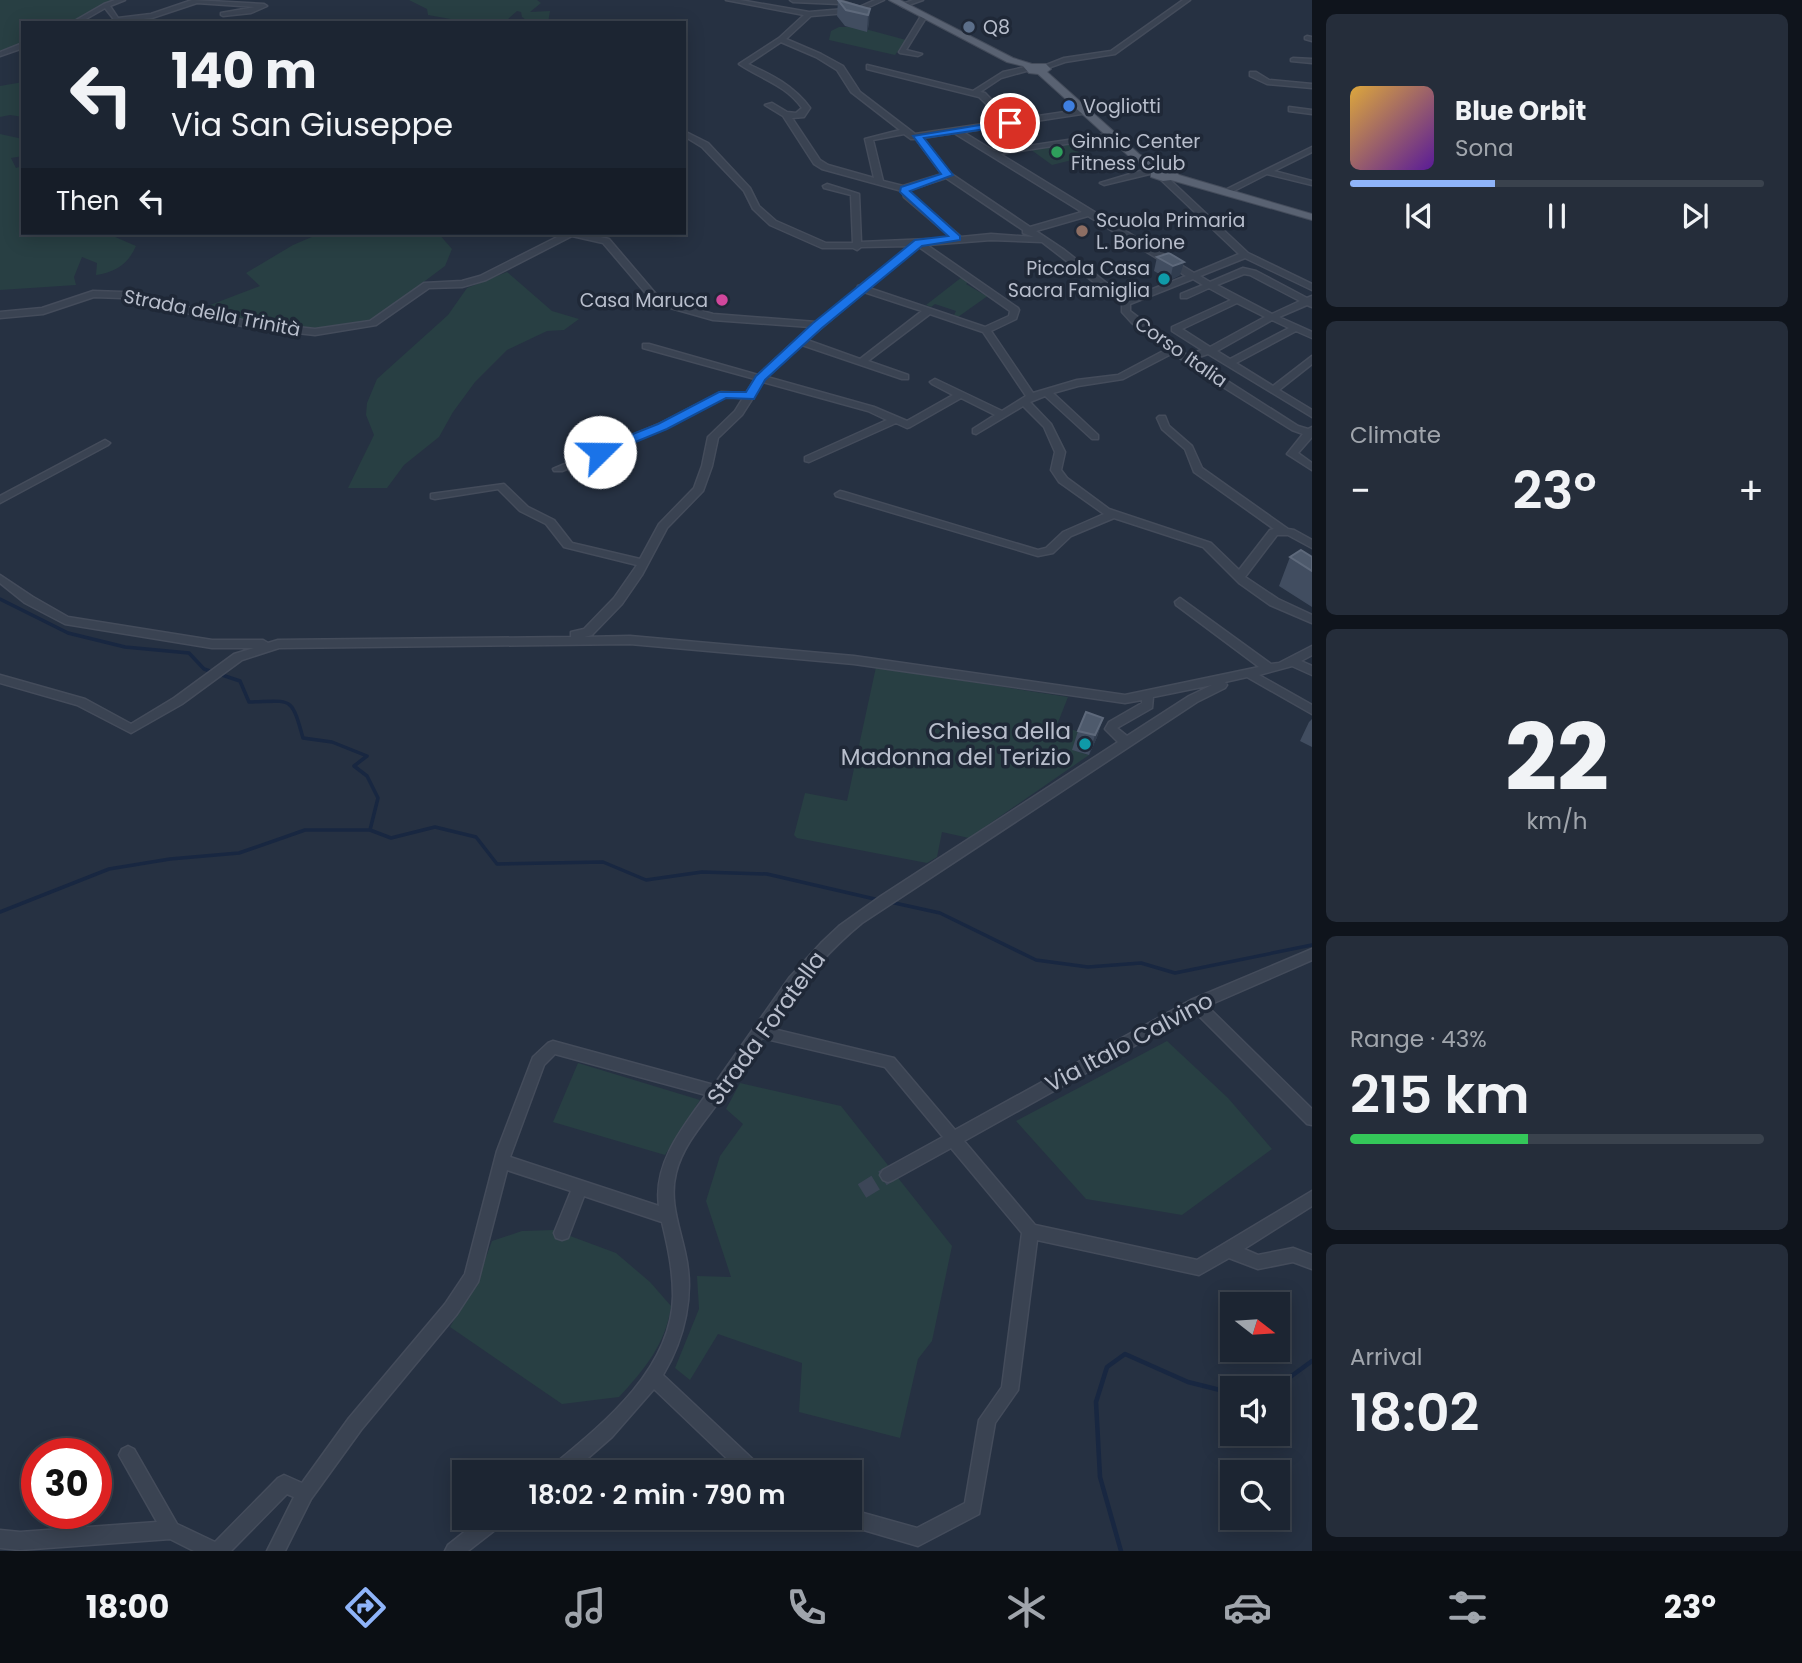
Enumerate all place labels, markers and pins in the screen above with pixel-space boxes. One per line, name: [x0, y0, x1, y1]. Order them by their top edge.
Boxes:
place label: Q8: [983, 14, 1010, 41]
marker: Q8: [961, 19, 977, 35]
pin: [980, 93, 1040, 153]
place label: Vogliotti: [1083, 93, 1161, 120]
marker: Vogliotti: [1061, 98, 1077, 114]
place label: Ginnic Center Fitness Club: [1071, 128, 1200, 177]
marker: Ginnic Center Fitness Club: [1049, 144, 1065, 160]
place label: Scuola Primaria L. Borione: [1096, 207, 1245, 256]
marker: Scuola Primaria L. Borione: [1074, 223, 1090, 239]
place label: Piccola Casa Sacra Famiglia: [1008, 255, 1150, 304]
marker: Piccola Casa Sacra Famiglia: [1156, 271, 1172, 287]
place label: Casa Maruca: [580, 287, 708, 314]
marker: Casa Maruca: [714, 292, 730, 308]
place label: Chiesa della Madonna del Terizio: [841, 715, 1071, 773]
marker: Chiesa della Madonna del Terizio: [1077, 736, 1093, 752]

